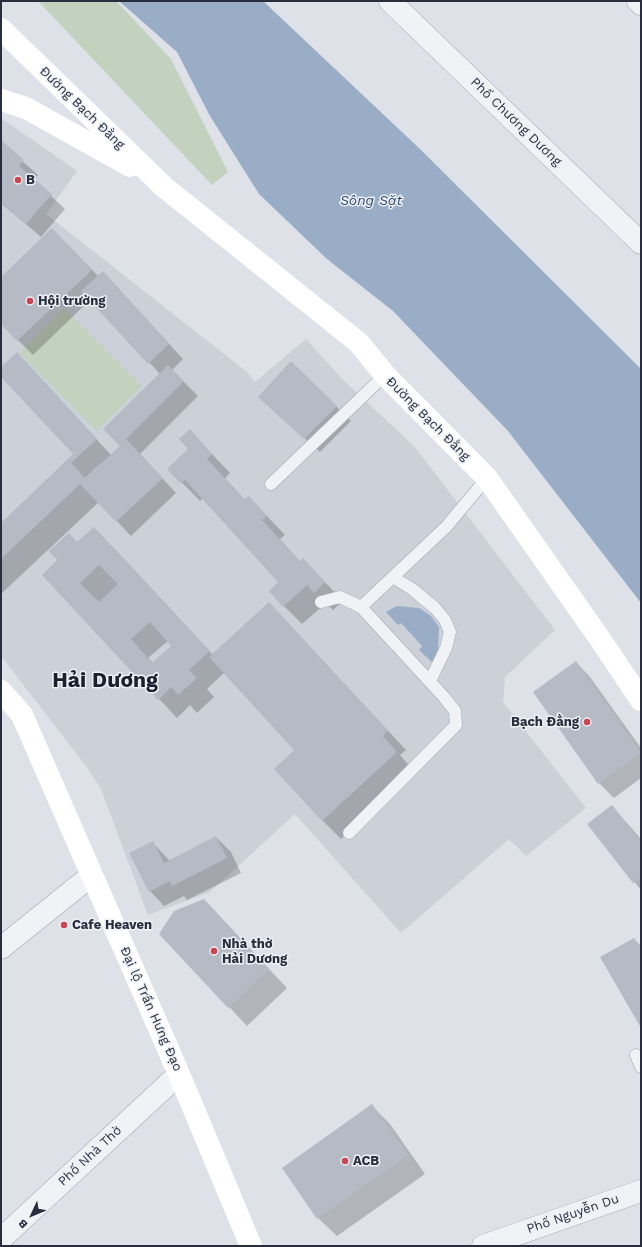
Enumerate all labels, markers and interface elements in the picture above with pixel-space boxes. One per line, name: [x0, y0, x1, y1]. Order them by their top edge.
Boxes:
street label: Đường Bạch Đằng: [36, 63, 128, 153]
street label: Phố Chương Dương: [467, 75, 565, 169]
place label: B: [26, 172, 35, 188]
marker: B: [13, 175, 23, 185]
water label: Sông Sặt: [340, 193, 402, 209]
place label: Hội trường: [38, 293, 105, 309]
marker: Hội trường: [25, 296, 35, 306]
street label: Đường Bạch Đằng: [383, 374, 473, 464]
district label: Hải Dương: [52, 668, 158, 694]
place label: Bạch Đằng: [511, 714, 579, 730]
marker: Bạch Đằng: [582, 717, 592, 727]
place label: Cafe Heaven: [72, 917, 152, 933]
marker: Cafe Heaven: [59, 920, 69, 930]
place label: Nhà thờ Hải Dương: [222, 936, 287, 967]
street label: Đại lộ Trần Hưng Đạo: [117, 944, 185, 1074]
marker: Nhà thờ Hải Dương: [209, 946, 219, 956]
street label: Phố Nhà Thờ: [55, 1123, 125, 1189]
place label: ACB: [353, 1153, 379, 1169]
marker: ACB: [340, 1156, 350, 1166]
street label: Phố Nguyễn Du: [525, 1191, 621, 1237]
north arrow: [12, 1195, 52, 1235]
text: B: [16, 1216, 30, 1231]

